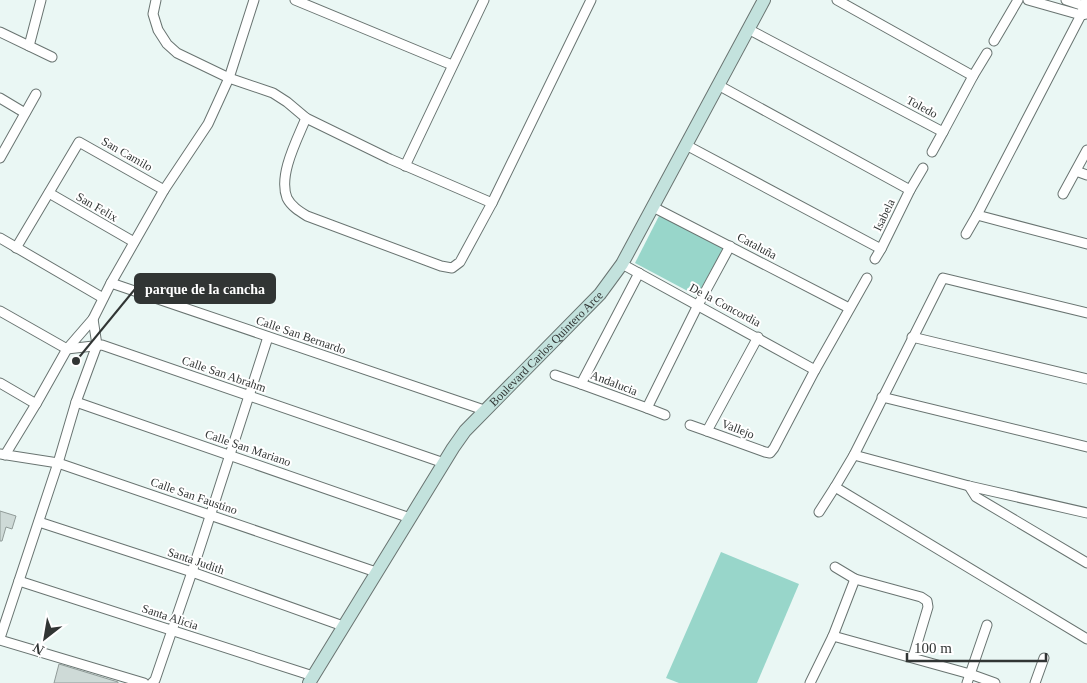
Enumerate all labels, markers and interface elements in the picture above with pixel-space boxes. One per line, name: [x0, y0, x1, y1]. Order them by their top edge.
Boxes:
street label: Toledo: [904, 93, 940, 121]
street label: San Camilo: [99, 134, 155, 174]
street label: San Felix: [74, 190, 120, 224]
street label: Isabela: [870, 196, 898, 233]
street label: Cataluña: [735, 230, 780, 263]
callout: parque de la cancha: [135, 274, 275, 303]
street label: De la Concordia: [687, 280, 764, 330]
text: parque de la cancha: [145, 282, 265, 297]
street label: Boulevard Carlos Quintero Arce: [486, 288, 606, 409]
street label: Calle San Bernardo: [254, 313, 348, 357]
street label: Calle San Abrahm: [180, 353, 269, 395]
street label: Andalucia: [588, 368, 640, 399]
street label: Vallejo: [720, 416, 756, 442]
street label: Calle San Mariano: [203, 427, 293, 469]
street label: Calle San Faustino: [149, 475, 239, 517]
street label: Santa Judith: [166, 545, 226, 577]
street label: Santa Alicia: [140, 601, 201, 633]
north arrow: [20, 613, 70, 663]
scale bar: [907, 630, 1046, 662]
text: N: [30, 640, 47, 658]
text: 100 m: [914, 640, 952, 656]

